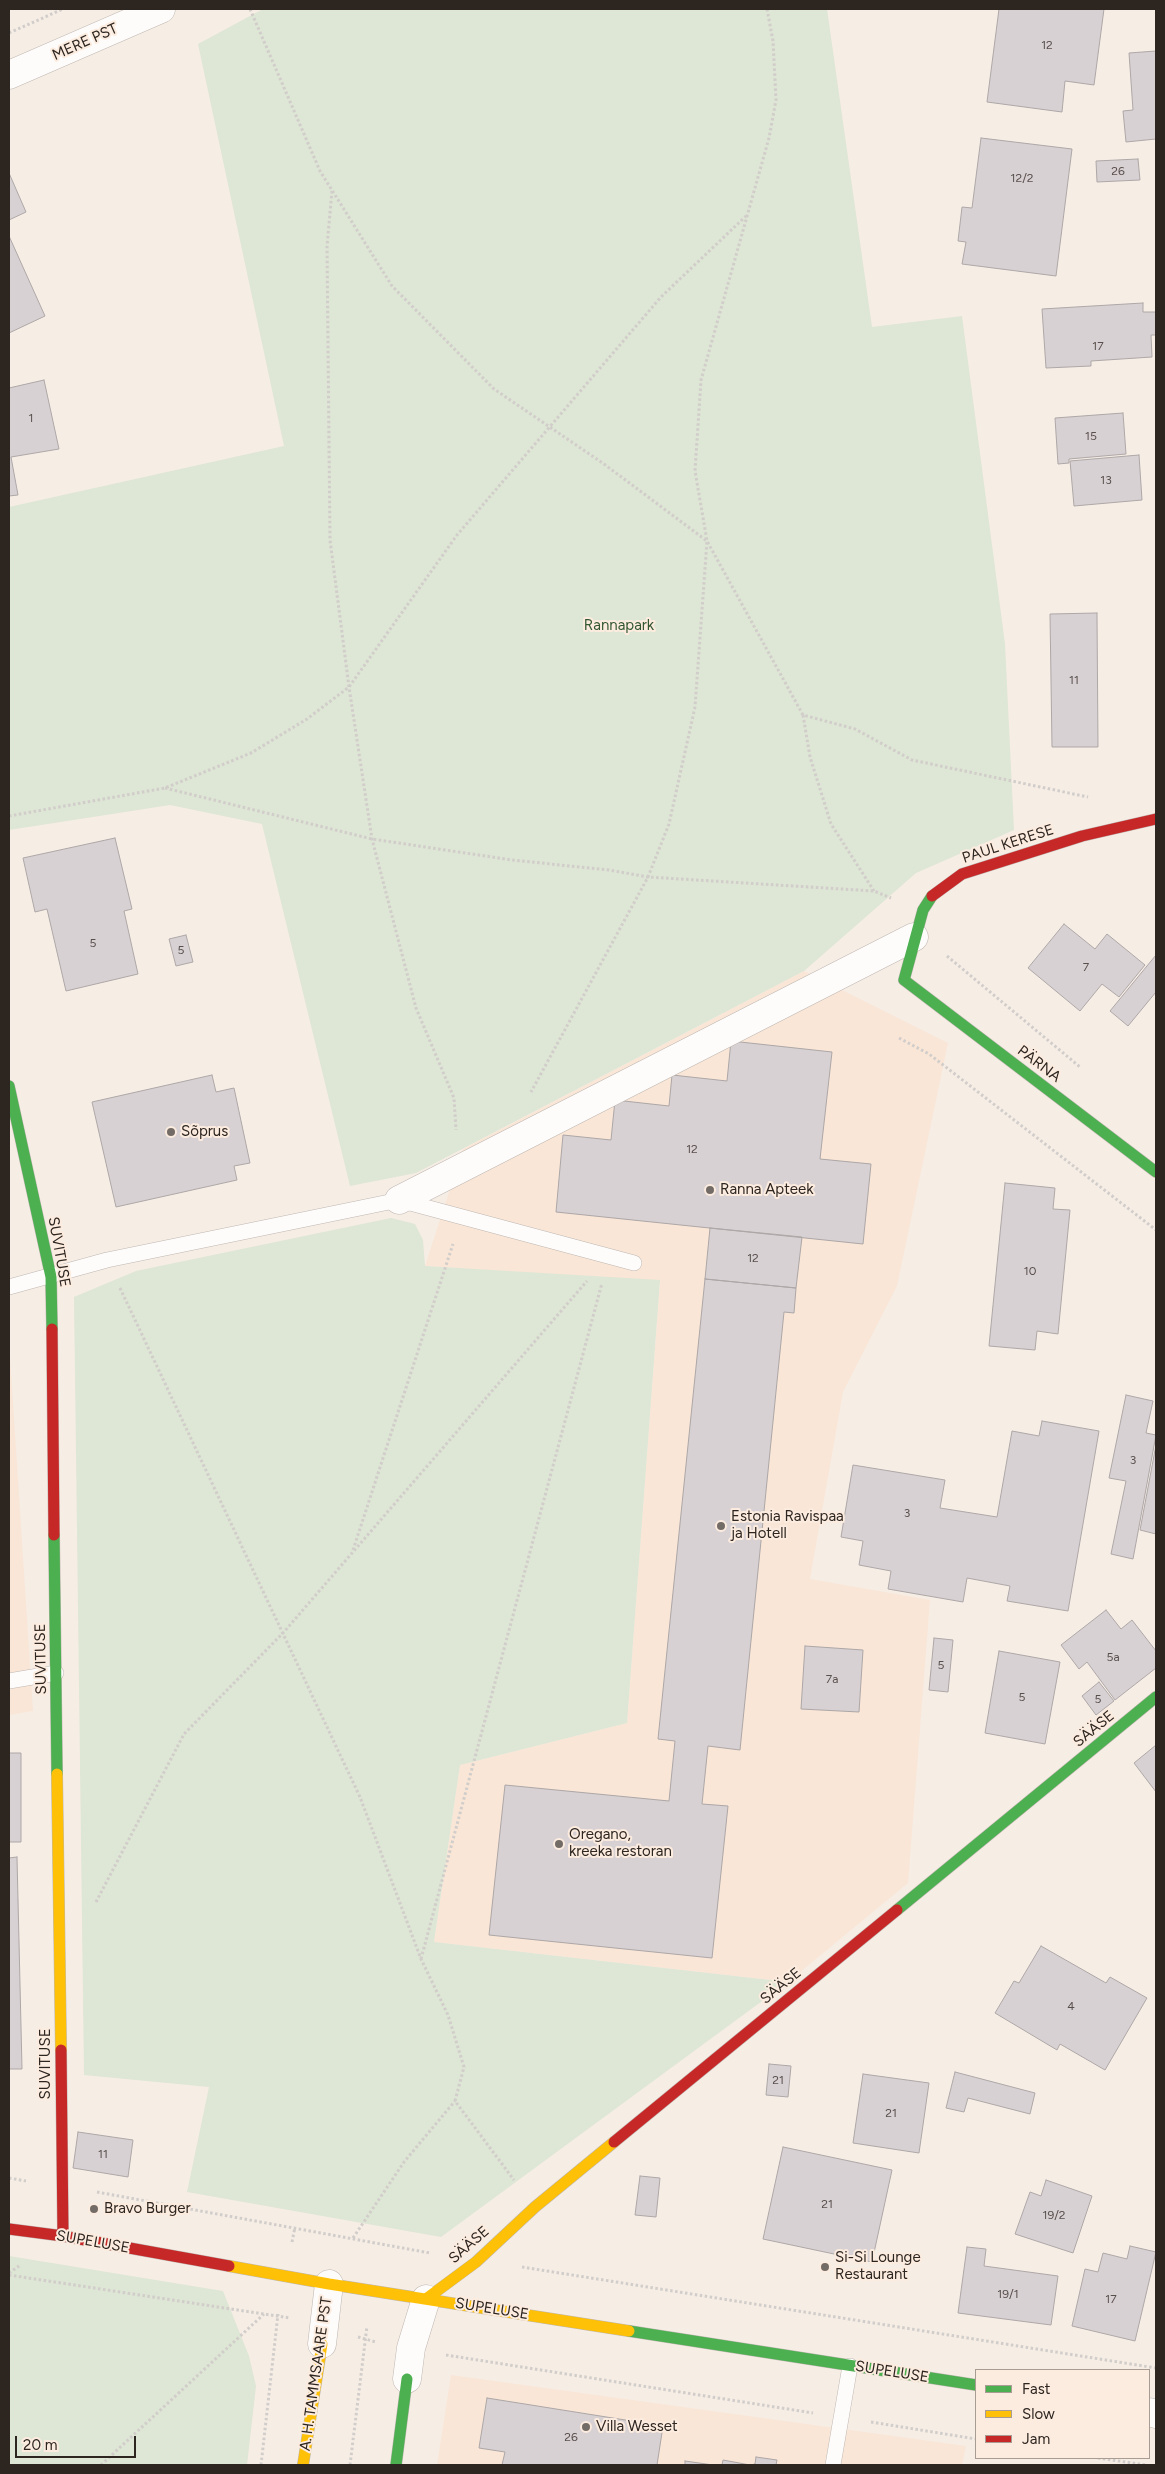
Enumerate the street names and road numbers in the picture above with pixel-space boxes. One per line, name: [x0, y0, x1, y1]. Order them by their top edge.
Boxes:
street label: MERE PST: [49, 20, 121, 64]
street label: PAUL KERESE: [960, 821, 1056, 867]
street label: PÄRNA: [1014, 1042, 1064, 1086]
street label: SUVITUSE: [44, 1215, 74, 1289]
street label: SUVITUSE: [31, 1623, 51, 1695]
street label: SÄÄSE: [1070, 1707, 1118, 1751]
street label: SÄÄSE: [757, 1964, 805, 2008]
street label: SUVITUSE: [37, 2028, 55, 2100]
street label: SÄÄSE: [445, 2223, 493, 2267]
street label: SUPELUSE: [55, 2227, 131, 2257]
street label: SUPELUSE: [454, 2294, 530, 2324]
street label: A. H. TAMMSAARE PST: [296, 2296, 336, 2452]
street label: SUPELUSE: [854, 2357, 930, 2387]

